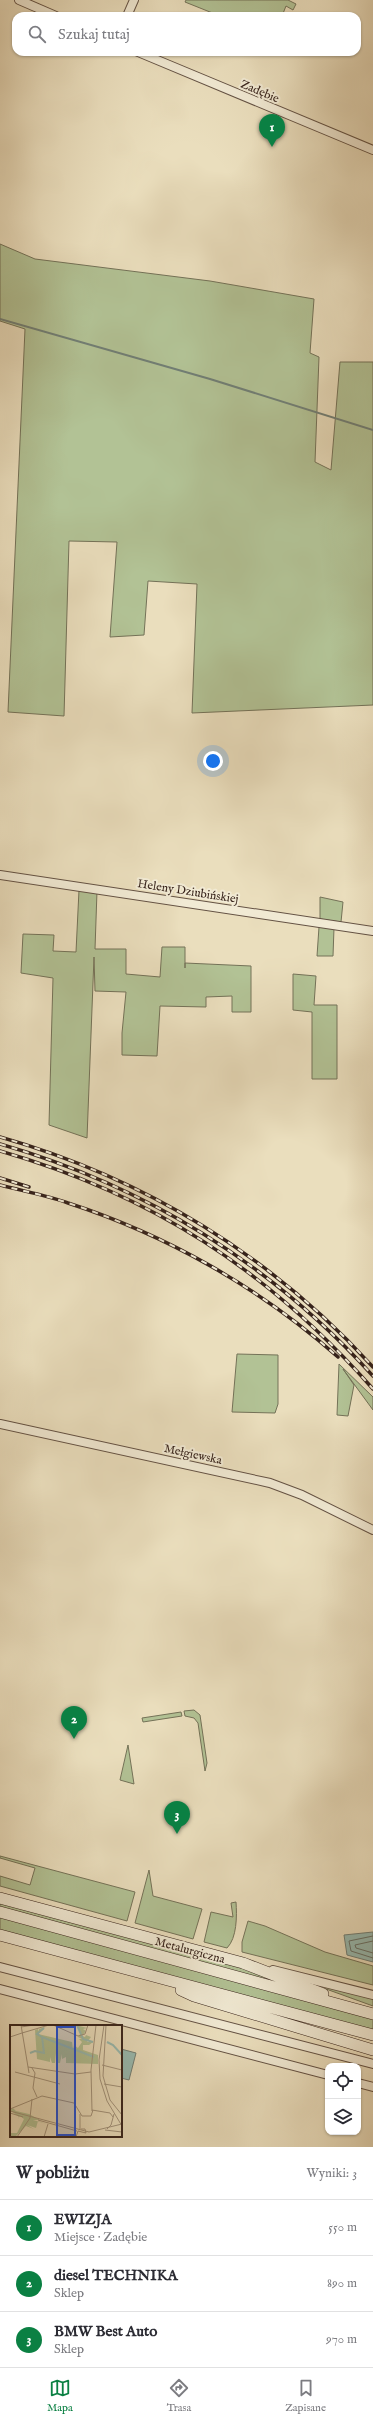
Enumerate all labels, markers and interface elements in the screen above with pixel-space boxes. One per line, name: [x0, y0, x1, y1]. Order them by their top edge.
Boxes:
search box: [12, 12, 361, 56]
icon: search: [26, 23, 48, 45]
text: Szukaj tutaj: [58, 25, 130, 44]
street label: Zadębie: [238, 77, 282, 106]
pin: 1: [259, 114, 285, 147]
your location: [203, 751, 223, 771]
street label: Heleny Dziubińskiej: [136, 876, 240, 907]
street label: Mełgiewska: [163, 1441, 224, 1468]
pin: 2: [61, 1706, 87, 1739]
pin: 3: [164, 1801, 190, 1834]
street label: Metalurgiczna: [153, 1934, 227, 1967]
inset map: [10, 2025, 122, 2137]
map controls: [325, 2063, 361, 2135]
button: locate: [325, 2063, 361, 2099]
button: layers: [325, 2099, 361, 2135]
text: W pobliżu: [16, 2163, 89, 2184]
text: Wyniki: 3: [306, 2165, 357, 2182]
text: EWIZJA: [54, 2210, 111, 2229]
text: 1: [27, 2219, 31, 2236]
text: 550 m: [328, 2219, 357, 2236]
text: Miejsce · Zadębie: [54, 2229, 147, 2246]
text: diesel TECHNIKA: [54, 2266, 178, 2285]
text: 2: [26, 2275, 32, 2292]
text: 890 m: [327, 2275, 357, 2292]
text: Sklep: [54, 2285, 84, 2302]
text: BMW Best Auto: [54, 2322, 157, 2341]
text: 3: [27, 2331, 31, 2348]
text: 970 m: [326, 2331, 357, 2348]
text: Sklep: [54, 2341, 84, 2358]
tab: Mapa: [47, 2377, 73, 2415]
tab: Trasa: [167, 2377, 191, 2415]
tab: Zapisane: [285, 2377, 326, 2415]

